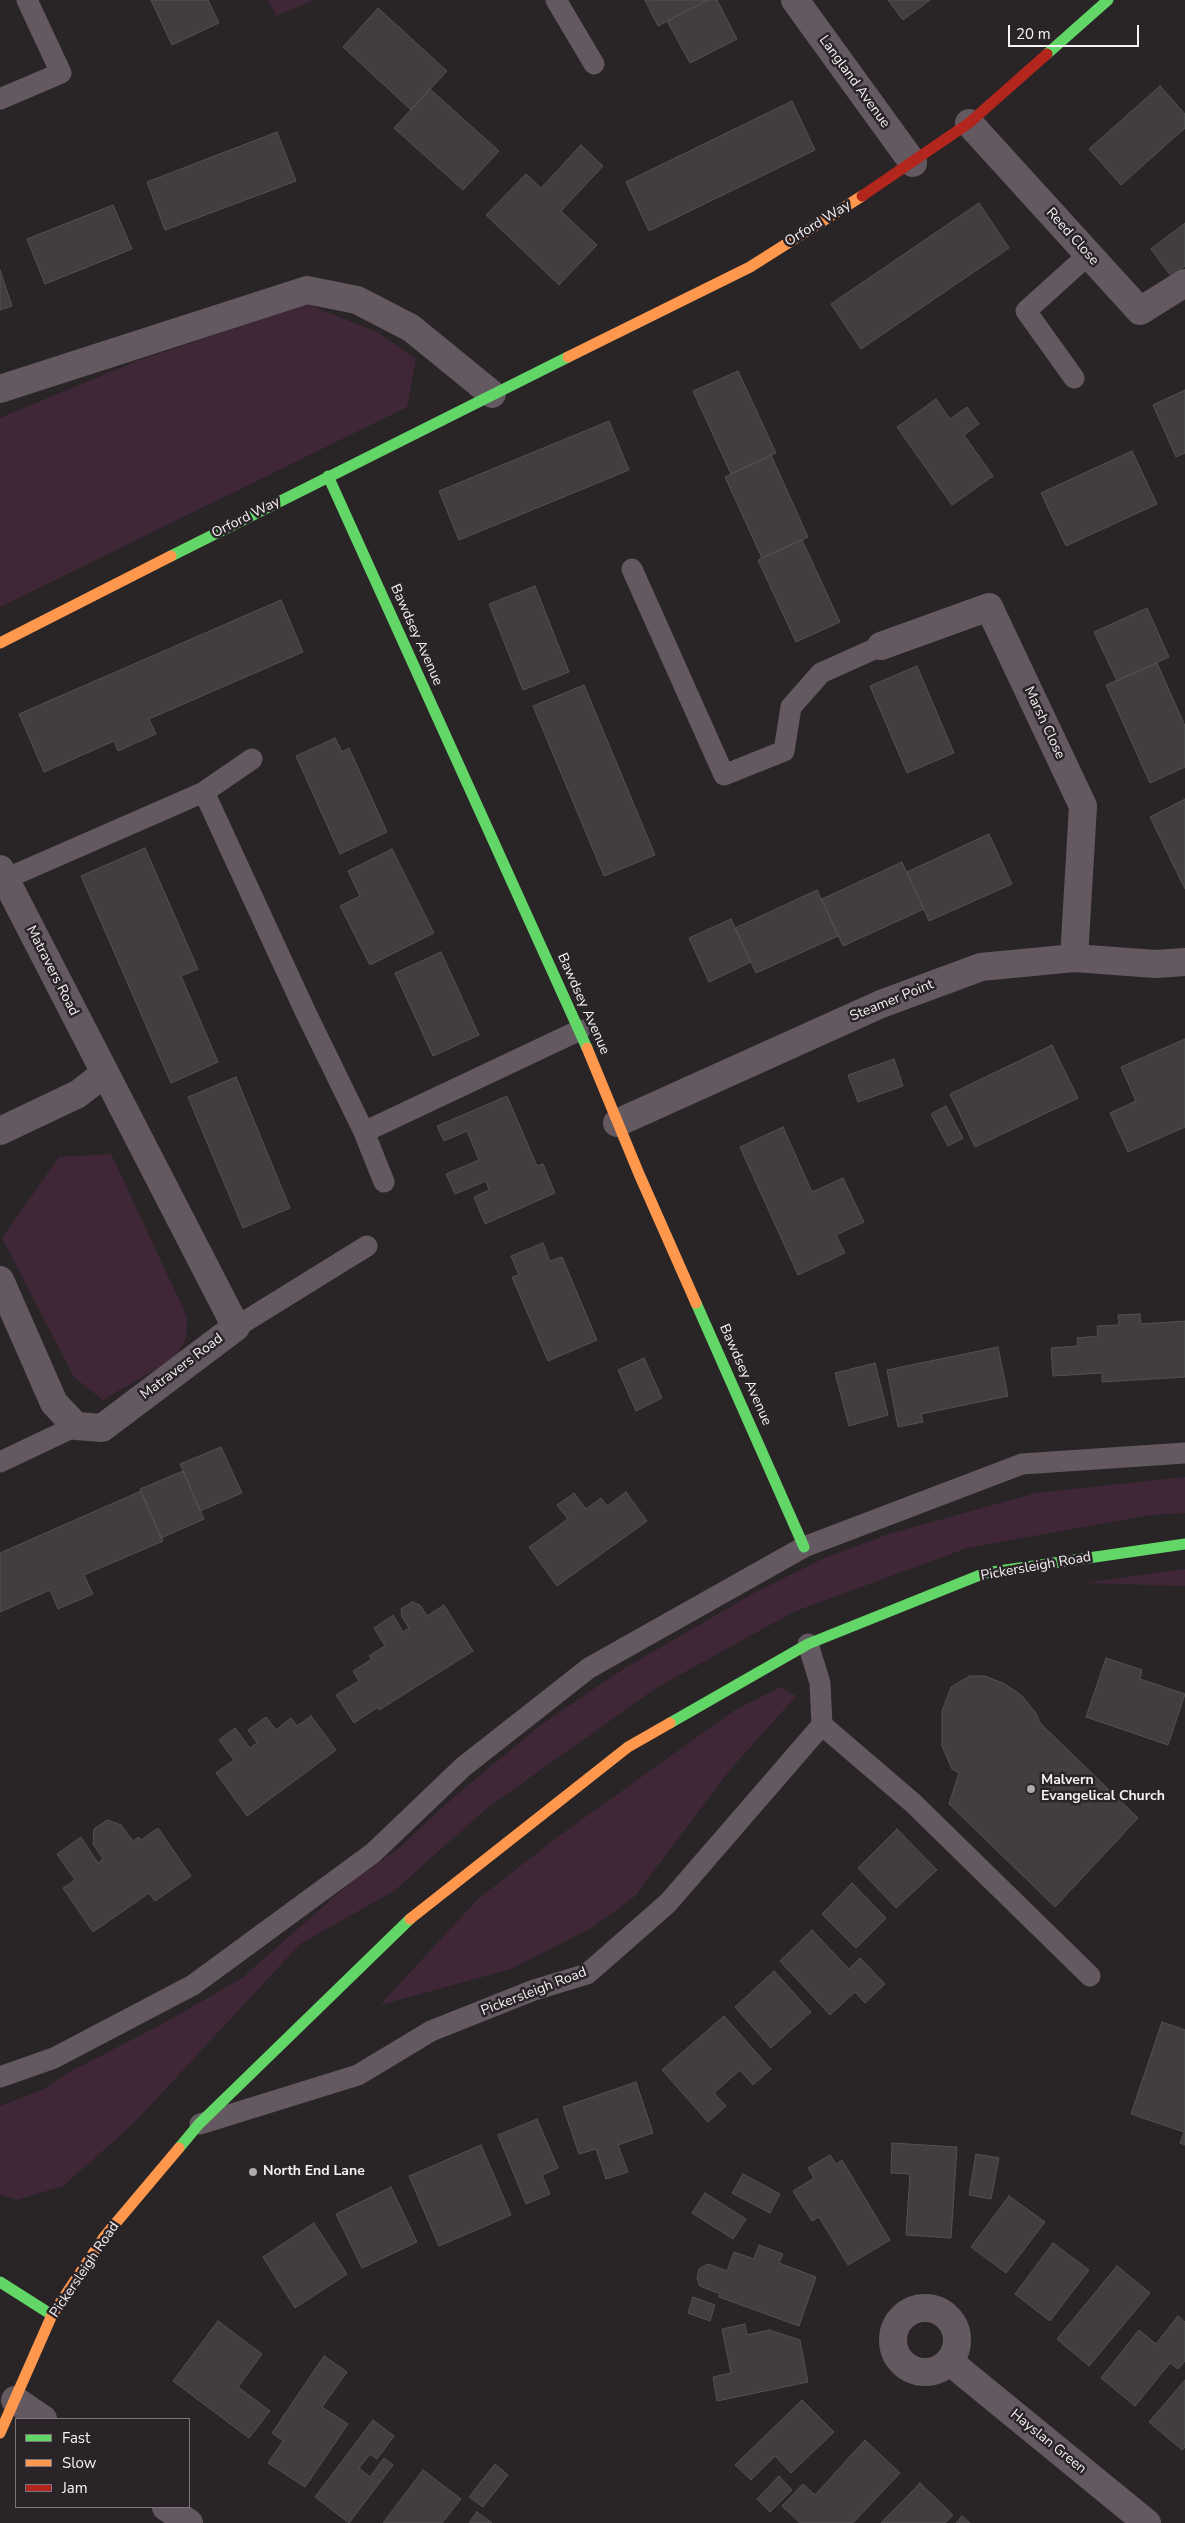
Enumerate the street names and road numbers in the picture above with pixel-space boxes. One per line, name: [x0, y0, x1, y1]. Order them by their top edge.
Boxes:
street label: Langland Avenue: [815, 33, 893, 131]
street label: Orford Way: [782, 197, 854, 251]
street label: Reed Close: [1042, 205, 1102, 269]
street label: Orford Way: [209, 494, 283, 542]
street label: Bawdsey Avenue: [386, 582, 446, 688]
street label: Marsh Close: [1020, 684, 1068, 762]
street label: Matravers Road: [22, 923, 82, 1019]
street label: Bawdsey Avenue: [553, 951, 613, 1057]
street label: Steamer Point: [848, 977, 936, 1025]
street label: Bawdsey Avenue: [715, 1322, 775, 1428]
street label: Matravers Road: [137, 1331, 227, 1403]
street label: Pickersleigh Road: [980, 1549, 1092, 1585]
street label: Pickersleigh Road: [479, 1964, 589, 2020]
street label: Pickersleigh Road: [47, 2219, 123, 2321]
street label: Hayslan Green: [1007, 2406, 1089, 2478]

